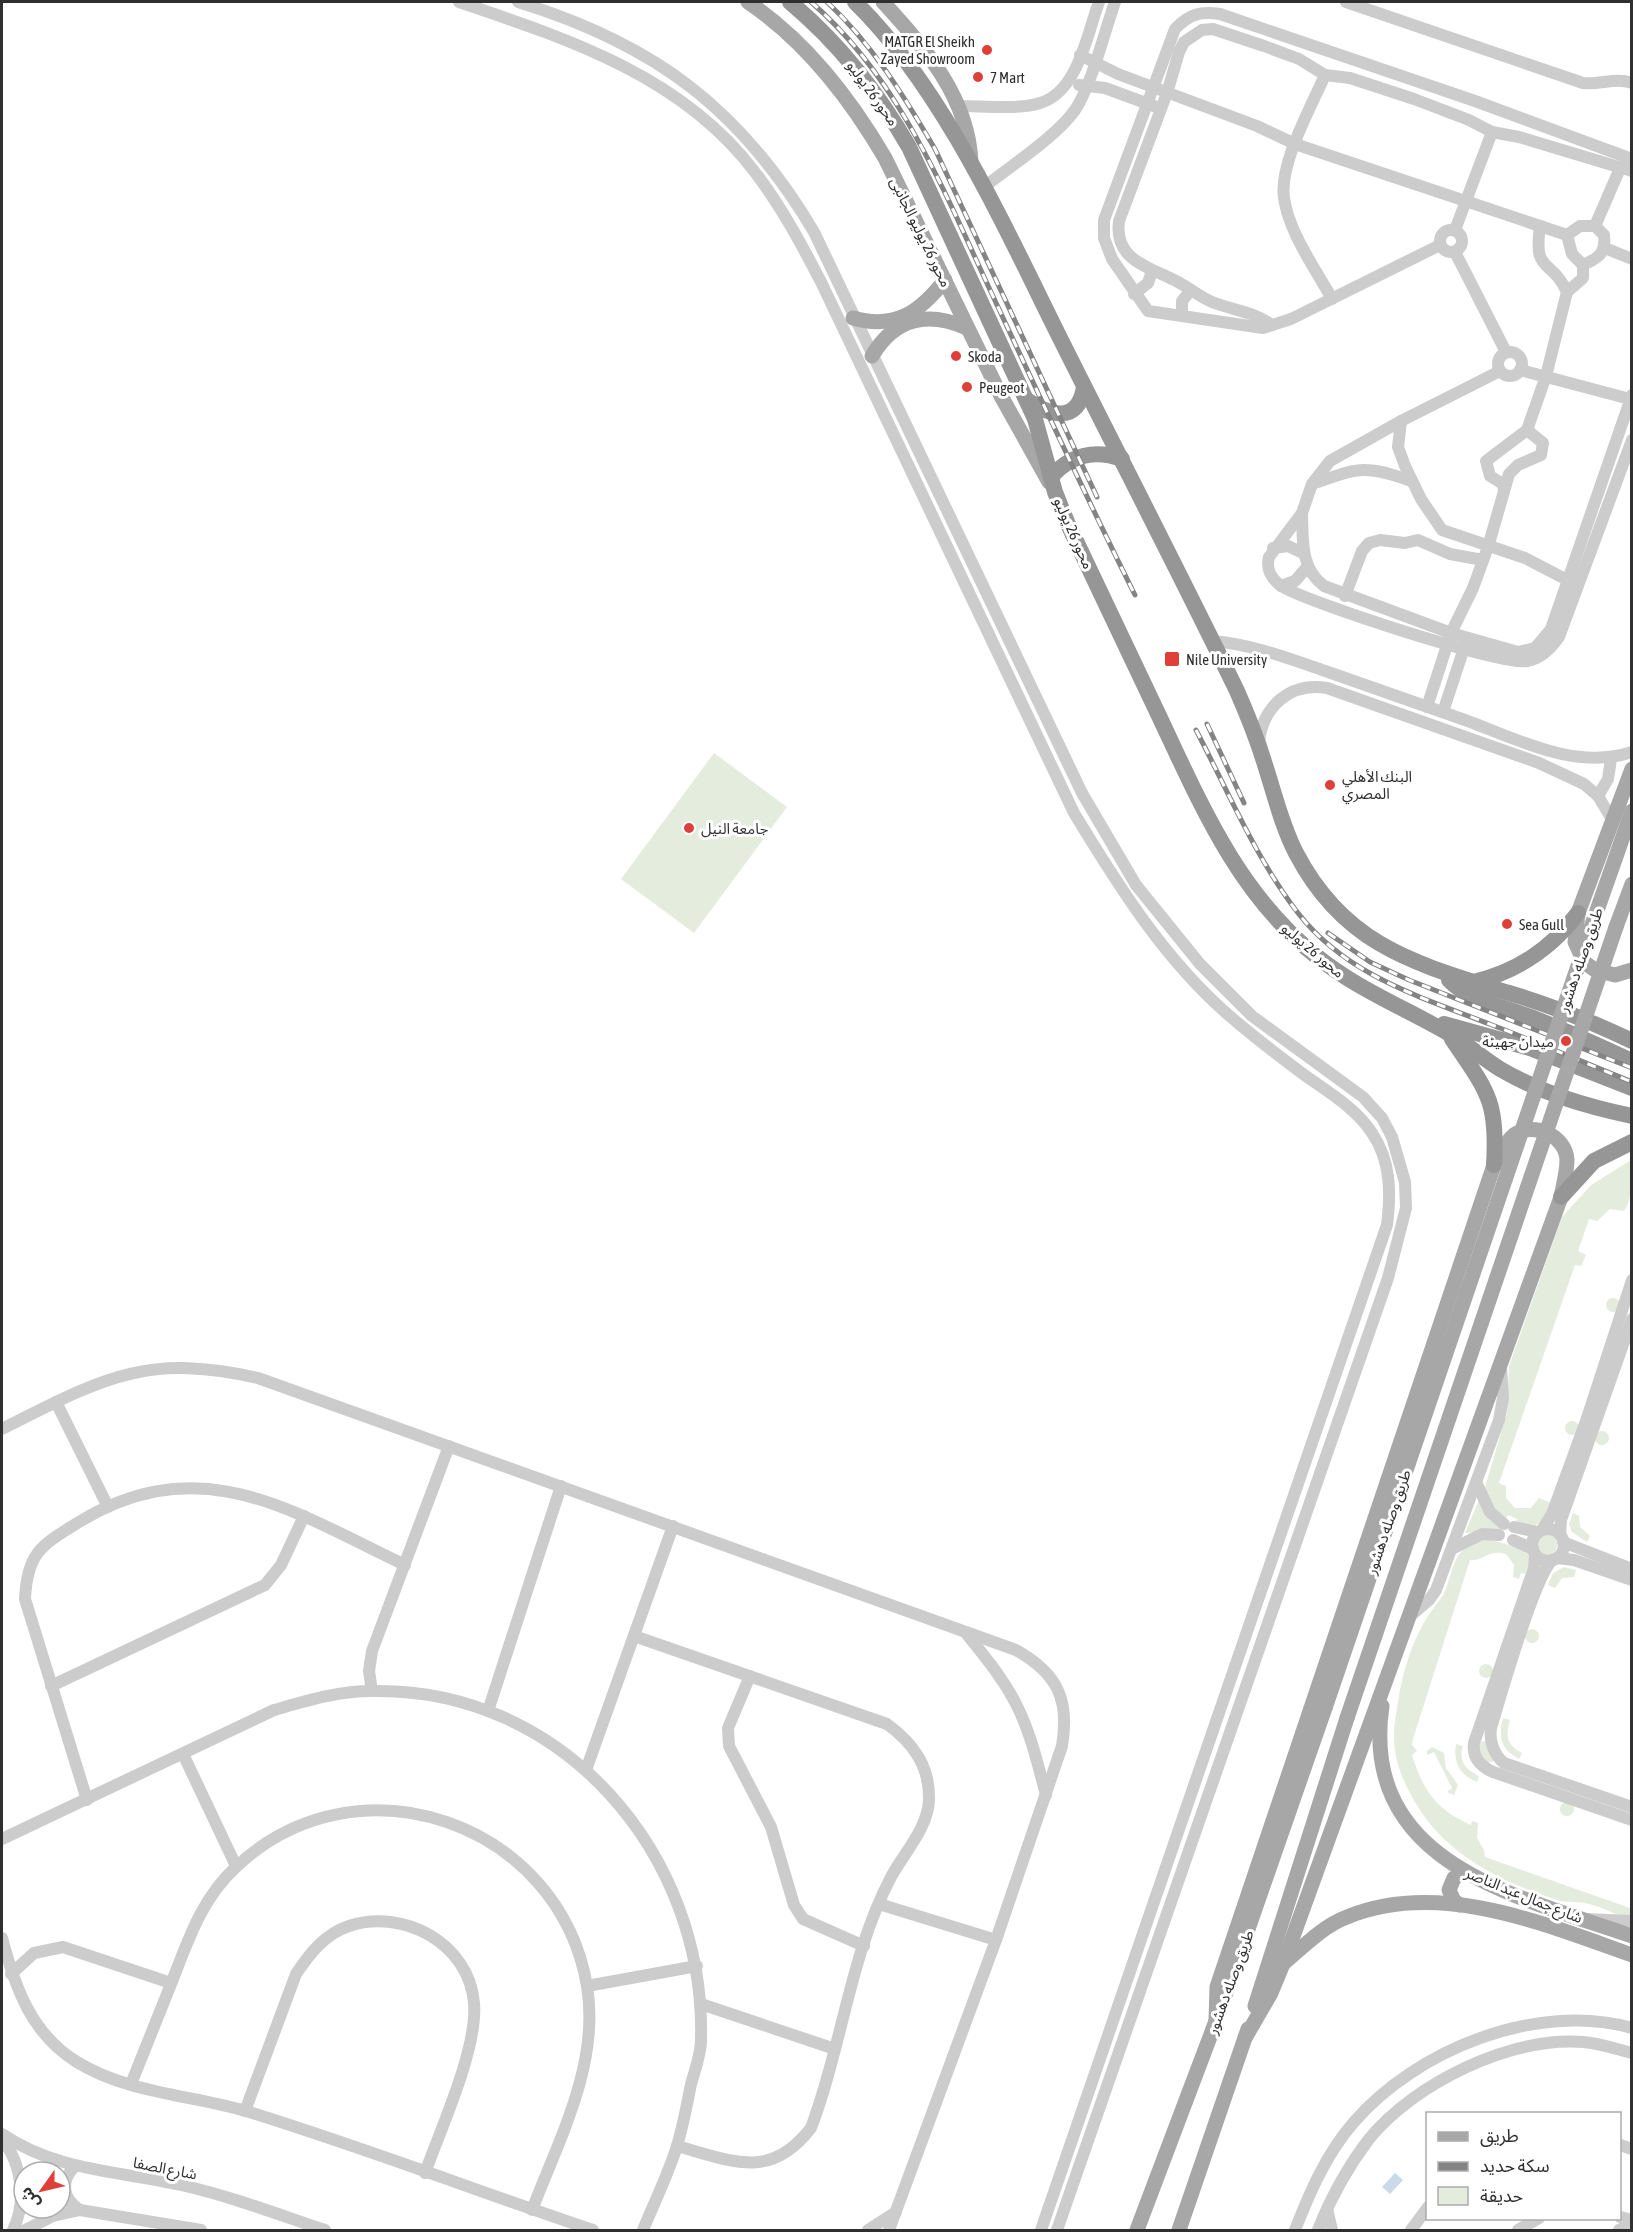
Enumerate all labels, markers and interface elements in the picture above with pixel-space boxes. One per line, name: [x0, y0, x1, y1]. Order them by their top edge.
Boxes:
place label: MATGR El Sheikh Zayed Showroom: [881, 33, 975, 67]
marker: MATGR El Sheikh Zayed Showroom: [980, 43, 994, 57]
street label: محور 26 يوليو: [843, 57, 902, 129]
place label: 7 Mart: [990, 69, 1025, 86]
marker: 7 Mart: [971, 70, 985, 84]
street label: محور 26 يوليو الجانبى: [886, 174, 955, 290]
place label: Skoda: [968, 348, 1002, 365]
marker: Skoda: [949, 349, 963, 363]
place label: Peugeot: [979, 379, 1025, 396]
marker: Peugeot: [960, 380, 974, 394]
street label: محور 26 يوليو: [1050, 495, 1097, 572]
marker: Nile University: [1163, 650, 1181, 668]
place label: Nile University: [1186, 651, 1267, 668]
place label: البنك الأهلي المصري: [1342, 768, 1412, 805]
marker: البنك الأهلي المصري: [1323, 778, 1337, 792]
place label: جامعة النيل: [701, 820, 769, 838]
marker: جامعة النيل: [682, 821, 696, 835]
street label: طريق وصله دهشور: [1554, 905, 1608, 1016]
place label: Sea Gull: [1519, 916, 1564, 933]
marker: Sea Gull: [1500, 917, 1514, 931]
street label: محور 26 يوليو: [1278, 919, 1348, 982]
place label: ميدان جهينة: [1482, 1033, 1554, 1051]
marker: ميدان جهينة: [1559, 1034, 1573, 1048]
street label: طريق وصله دهشور: [1362, 1467, 1416, 1578]
street label: شارع جمال عبد الناصر: [1461, 1863, 1585, 1930]
street label: طريق وصله دهشور: [1203, 1928, 1259, 2038]
legend: [1426, 2112, 1621, 2220]
text: طريق: [1480, 2125, 1519, 2147]
street label: شارع الصفا: [131, 2153, 199, 2186]
text: سكة حديد: [1480, 2155, 1550, 2176]
north arrow: [12, 2160, 72, 2220]
text: ش: [16, 2184, 44, 2213]
text: حديقة: [1480, 2185, 1523, 2206]

